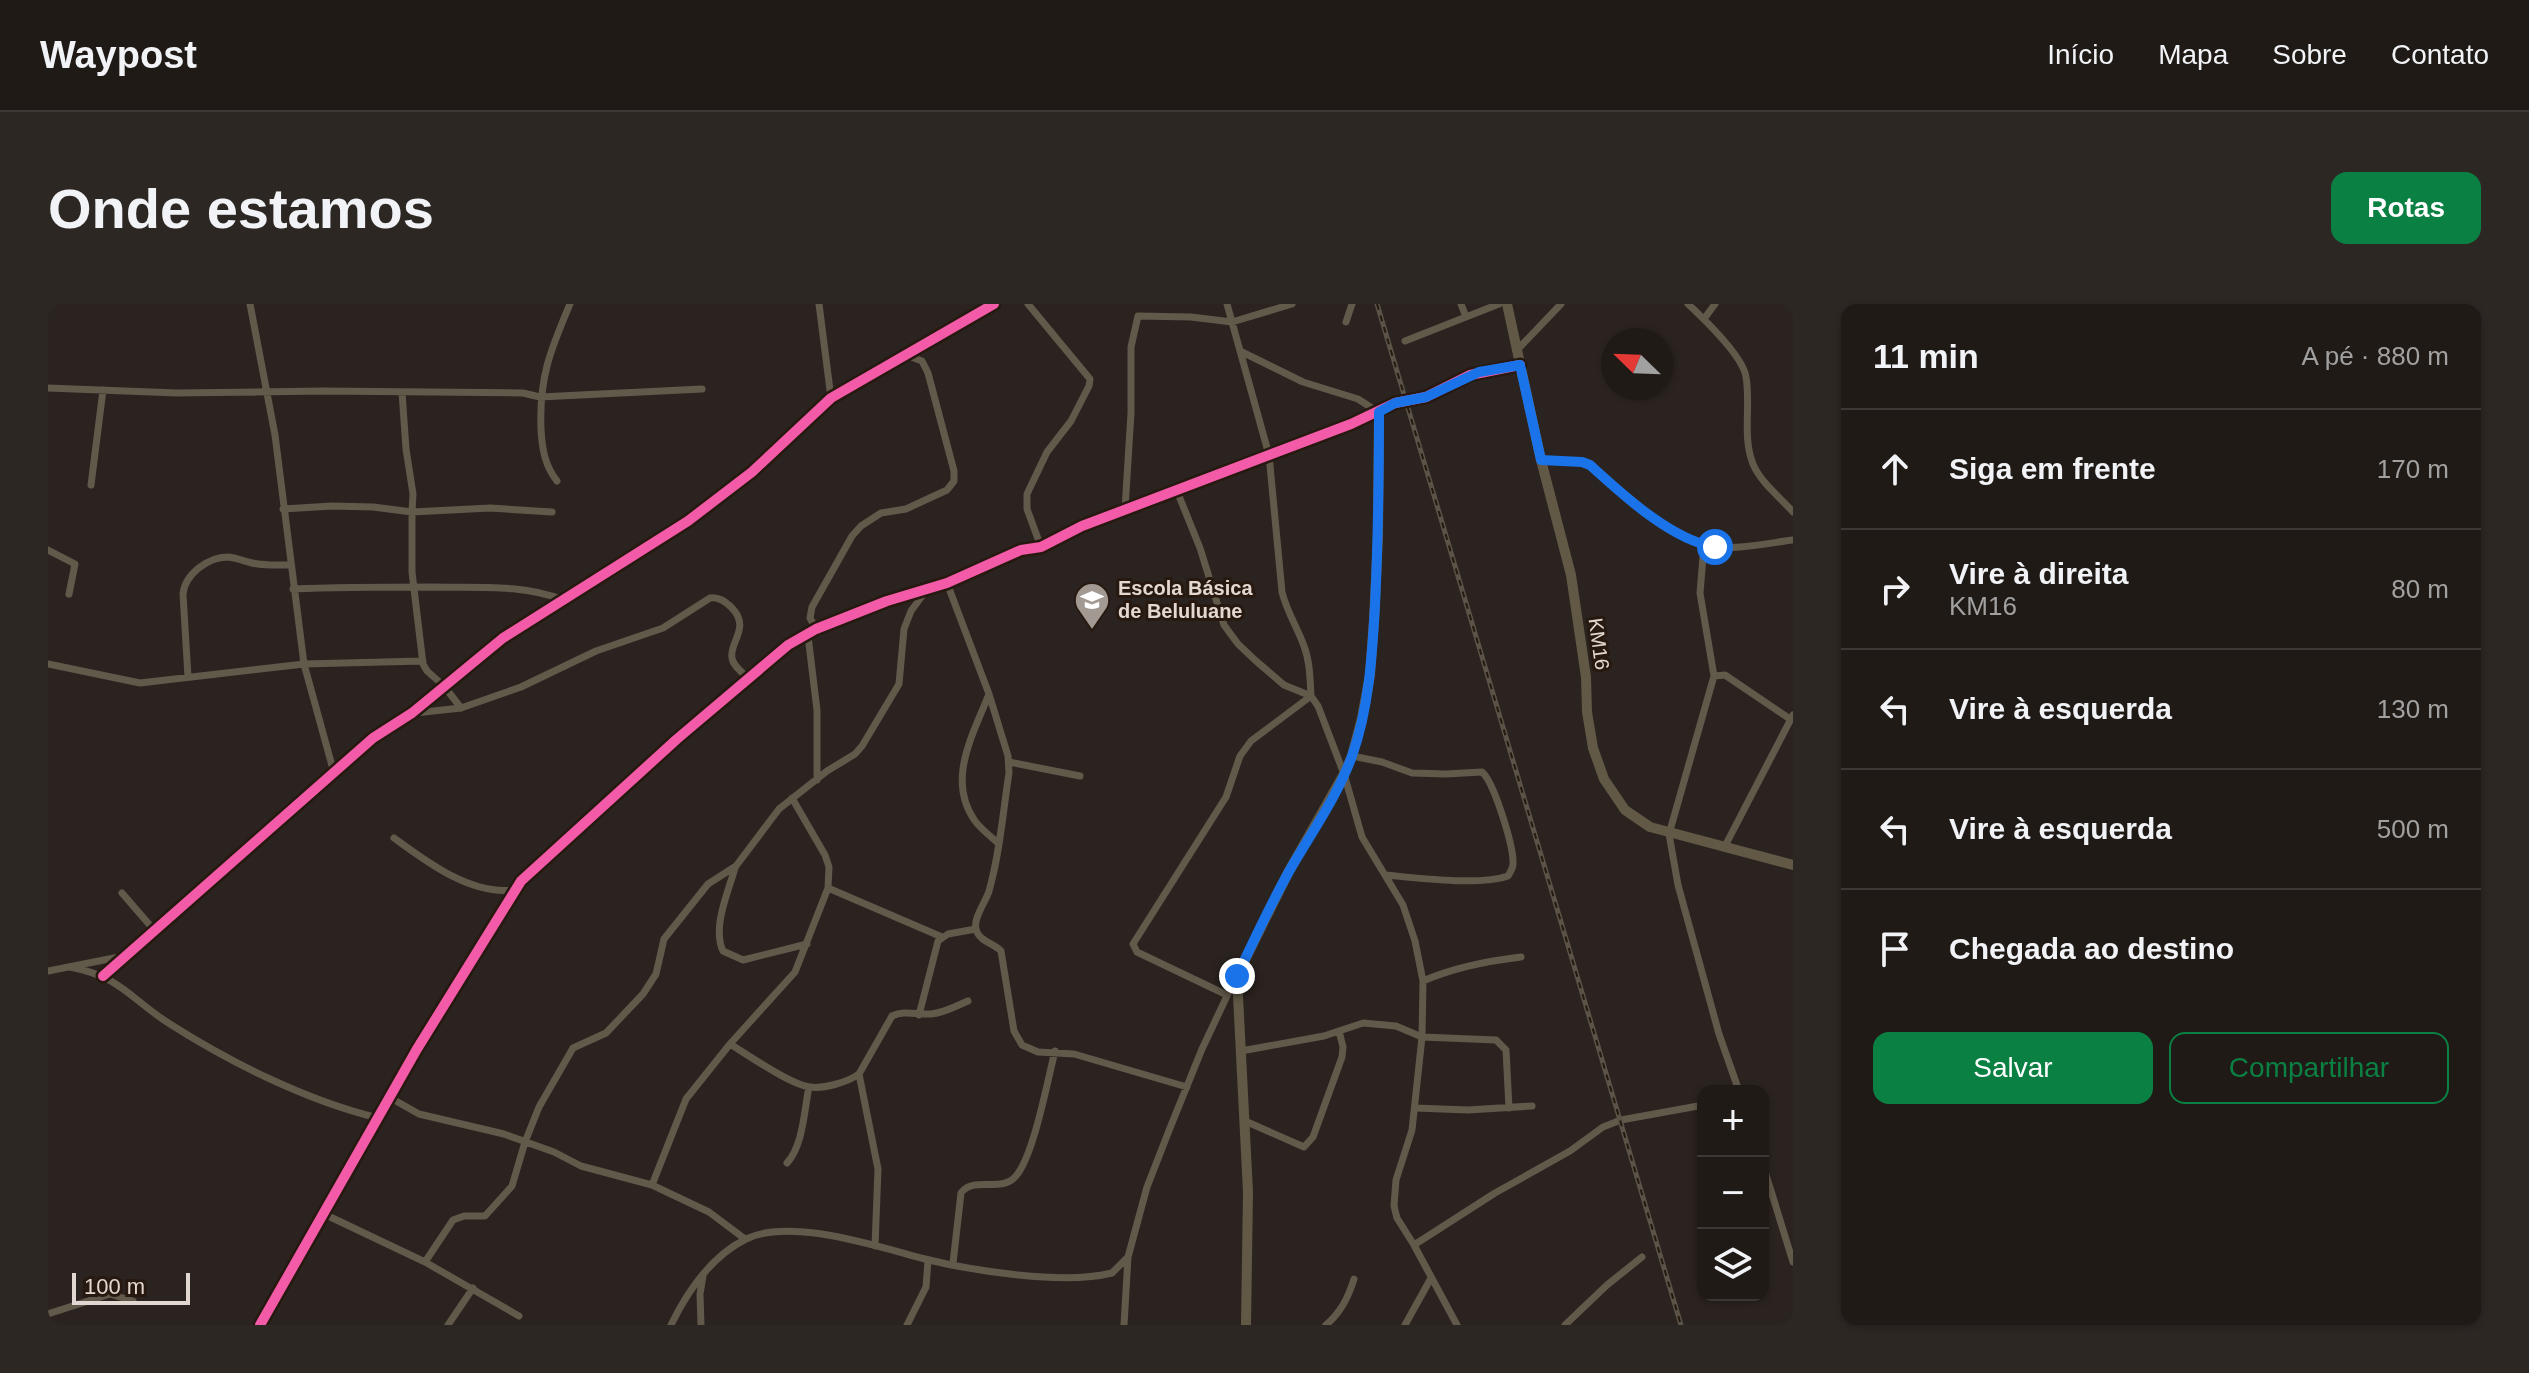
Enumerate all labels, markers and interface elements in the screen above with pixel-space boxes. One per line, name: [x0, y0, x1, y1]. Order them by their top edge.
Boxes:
text: Waypost: [40, 34, 197, 76]
text: Início: [2047, 39, 2114, 70]
text: Mapa: [2158, 39, 2228, 70]
text: Sobre: [2272, 39, 2347, 70]
text: Contato: [2391, 39, 2489, 70]
button: Rotas: [2331, 172, 2481, 244]
text: Onde estamos: [48, 177, 434, 240]
north arrow: [1601, 328, 1673, 400]
text: 11 min: [1873, 337, 1979, 375]
text: A pé · 880 m: [2302, 341, 2449, 371]
icon: ahead: [1873, 447, 1917, 491]
text: Siga em frente: [1949, 452, 2156, 485]
text: 170 m: [2377, 454, 2449, 484]
route start: [1697, 529, 1733, 565]
text: Vire à direita: [1949, 557, 2129, 590]
icon: right: [1873, 567, 1917, 611]
text: 80 m: [2391, 574, 2449, 604]
place label: Escola Básica de Beluluane: [1118, 577, 1253, 622]
school or university icon: Escola Básica de Beluluane: [1073, 581, 1111, 631]
text: KM16: [1949, 591, 2017, 621]
street label: KM16: [1584, 617, 1614, 671]
icon: left: [1873, 687, 1917, 731]
text: Vire à esquerda: [1949, 692, 2172, 725]
text: 130 m: [2377, 694, 2449, 724]
icon: left: [1873, 807, 1917, 851]
text: Vire à esquerda: [1949, 812, 2172, 845]
text: 500 m: [2377, 814, 2449, 844]
icon: arrive: [1873, 927, 1917, 971]
text: Chegada ao destino: [1949, 932, 2234, 965]
route end: [1219, 958, 1255, 994]
button: Salvar: [1873, 1032, 2153, 1104]
button: Compartilhar: [2169, 1032, 2449, 1104]
map controls: [1697, 1085, 1769, 1301]
button: +: [1697, 1085, 1769, 1157]
button: −: [1697, 1157, 1769, 1229]
button: layers: [1697, 1229, 1769, 1301]
scale bar: [72, 1269, 190, 1305]
text: 100 m: [84, 1274, 145, 1299]

